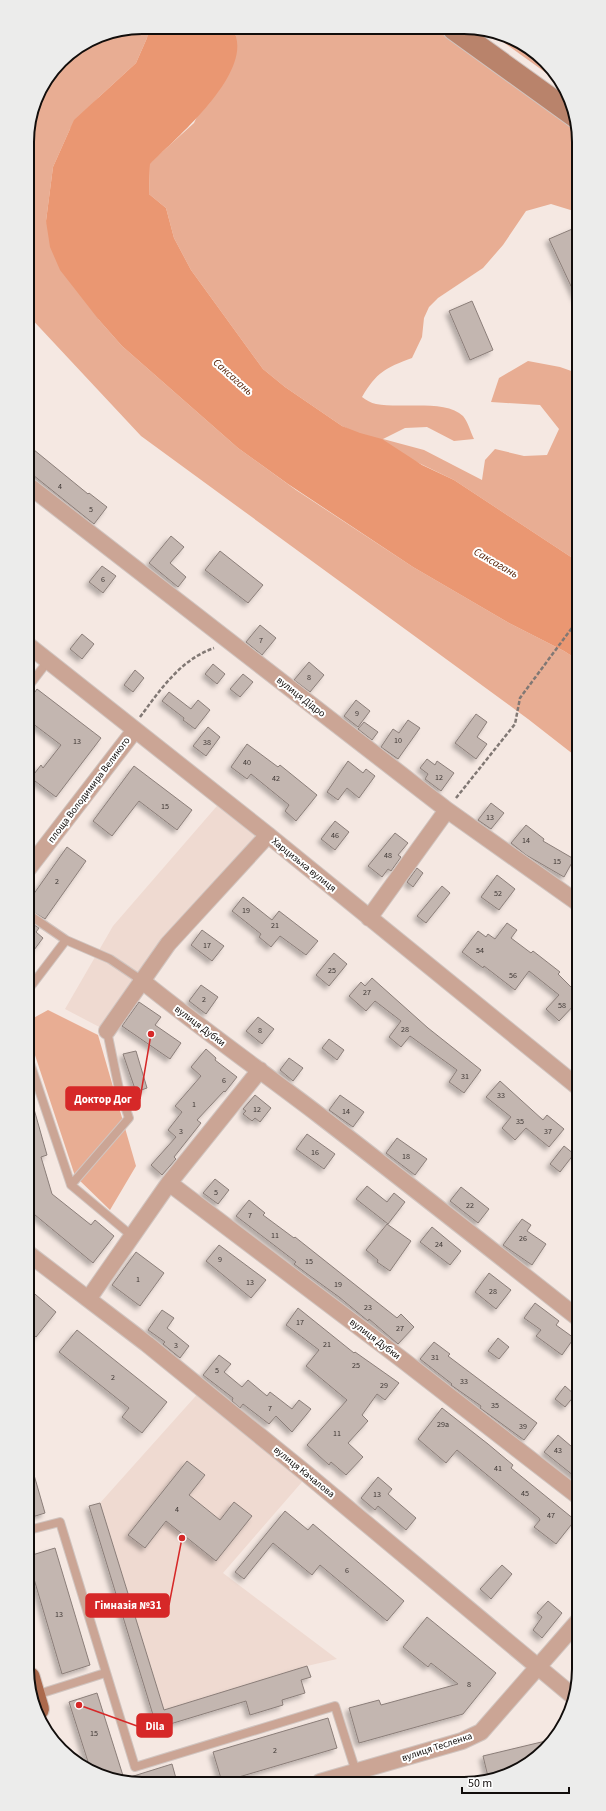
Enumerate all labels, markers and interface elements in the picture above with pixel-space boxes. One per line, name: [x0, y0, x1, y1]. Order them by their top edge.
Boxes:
water label: Саксагань: [210, 355, 256, 399]
house number: 4: [58, 481, 62, 492]
house number: 5: [89, 504, 93, 515]
water label: Саксагань: [471, 544, 521, 582]
house number: 6: [101, 574, 105, 585]
house number: 7: [259, 635, 263, 646]
house number: 8: [307, 672, 311, 683]
street label: вулиця Дідро: [274, 673, 328, 721]
house number: 9: [355, 708, 359, 719]
street label: площа Володимира Великого: [44, 734, 134, 846]
house number: 10: [394, 735, 402, 746]
house number: 13: [73, 736, 81, 747]
house number: 38: [203, 737, 211, 748]
house number: 40: [243, 757, 251, 768]
house number: 12: [435, 772, 443, 783]
house number: 42: [272, 773, 280, 784]
house number: 15: [161, 801, 169, 812]
house number: 13: [486, 812, 494, 823]
house number: 46: [331, 830, 339, 841]
street label: Харцизька вулиця: [269, 835, 339, 895]
house number: 14: [522, 835, 530, 846]
house number: 48: [384, 850, 392, 861]
house number: 15: [553, 856, 561, 867]
house number: 2: [55, 876, 59, 887]
house number: 52: [494, 888, 502, 899]
house number: 19: [242, 905, 250, 916]
house number: 21: [271, 920, 279, 931]
house number: 17: [203, 940, 211, 951]
house number: 54: [476, 945, 484, 956]
house number: 25: [328, 965, 336, 976]
house number: 56: [509, 970, 517, 981]
house number: 27: [363, 987, 371, 998]
house number: 2: [202, 994, 206, 1005]
house number: 58: [558, 1000, 566, 1011]
street label: вулиця Дубки: [172, 1002, 228, 1050]
house number: 28: [401, 1024, 409, 1035]
house number: 8: [258, 1025, 262, 1036]
house number: 31: [461, 1071, 469, 1082]
house number: 6: [222, 1075, 226, 1086]
callout: Доктор Дог: [66, 1087, 140, 1110]
house number: 33: [497, 1090, 505, 1101]
text: Доктор Дог: [74, 1092, 132, 1107]
house number: 1: [192, 1099, 196, 1110]
house number: 12: [253, 1104, 261, 1115]
house number: 14: [342, 1106, 350, 1117]
house number: 35: [516, 1116, 524, 1127]
house number: 3: [179, 1126, 183, 1137]
house number: 37: [544, 1126, 552, 1137]
house number: 16: [311, 1147, 319, 1158]
house number: 18: [402, 1151, 410, 1162]
house number: 5: [214, 1187, 218, 1198]
house number: 22: [466, 1200, 474, 1211]
house number: 7: [248, 1210, 252, 1221]
house number: 11: [271, 1230, 279, 1241]
house number: 26: [519, 1233, 527, 1244]
house number: 24: [435, 1239, 443, 1250]
house number: 9: [218, 1254, 222, 1265]
house number: 15: [305, 1256, 313, 1267]
house number: 1: [136, 1274, 140, 1285]
house number: 13: [246, 1277, 254, 1288]
house number: 19: [334, 1279, 342, 1290]
house number: 28: [489, 1286, 497, 1297]
house number: 23: [364, 1302, 372, 1313]
street label: вулиця Дубки: [347, 1315, 403, 1363]
house number: 17: [296, 1317, 304, 1328]
house number: 27: [396, 1323, 404, 1334]
house number: 21: [323, 1339, 331, 1350]
house number: 3: [174, 1340, 178, 1351]
house number: 31: [431, 1352, 439, 1363]
house number: 25: [352, 1360, 360, 1371]
house number: 5: [215, 1365, 219, 1376]
house number: 2: [111, 1372, 115, 1383]
house number: 33: [460, 1376, 468, 1387]
house number: 29: [380, 1380, 388, 1391]
house number: 35: [491, 1400, 499, 1411]
house number: 7: [268, 1403, 272, 1414]
house number: 29а: [437, 1419, 449, 1430]
house number: 39: [519, 1421, 527, 1432]
house number: 11: [333, 1428, 341, 1439]
street label: вулиця Качалова: [270, 1443, 338, 1501]
house number: 43: [554, 1445, 562, 1456]
house number: 41: [494, 1463, 502, 1474]
house number: 45: [521, 1488, 529, 1499]
house number: 13: [373, 1489, 381, 1500]
house number: 4: [175, 1504, 179, 1515]
house number: 47: [547, 1510, 555, 1521]
house number: 6: [345, 1565, 349, 1576]
callout: Гімназія №31: [86, 1594, 169, 1617]
text: Гімназія №31: [95, 1598, 162, 1613]
house number: 13: [55, 1609, 63, 1620]
house number: 8: [467, 1679, 471, 1690]
callout: Dila: [137, 1714, 172, 1737]
text: Dila: [146, 1719, 165, 1734]
house number: 15: [90, 1728, 98, 1739]
street label: вулиця Тесленка: [400, 1729, 474, 1765]
house number: 2: [273, 1745, 277, 1756]
scale bar: [462, 1769, 569, 1795]
text: 50 m: [468, 1775, 492, 1792]

